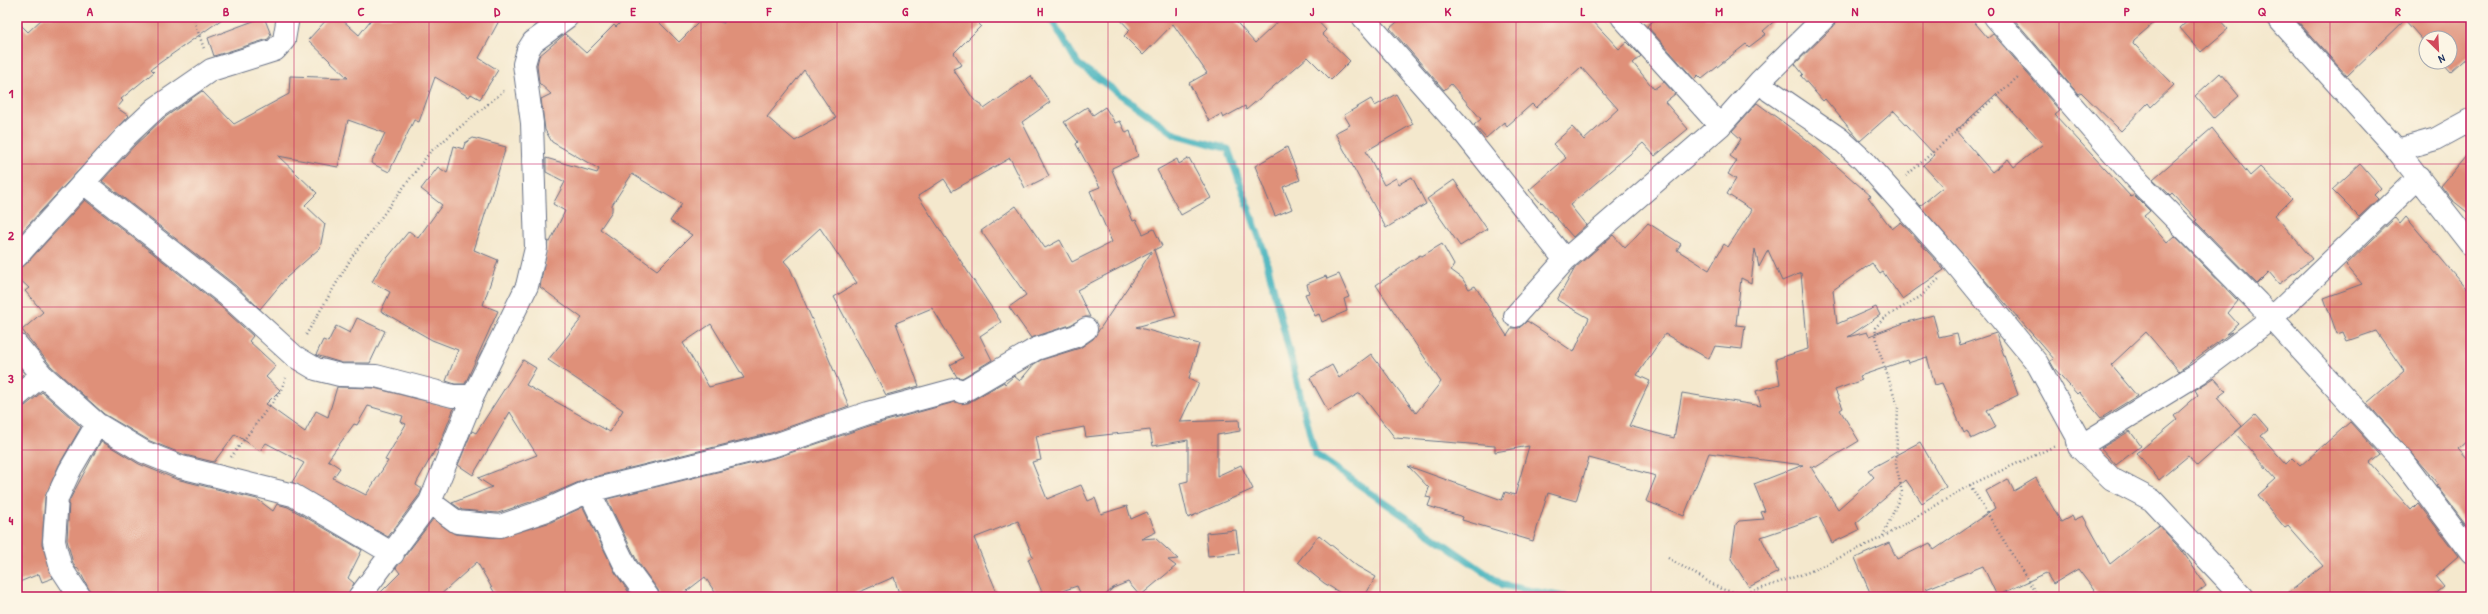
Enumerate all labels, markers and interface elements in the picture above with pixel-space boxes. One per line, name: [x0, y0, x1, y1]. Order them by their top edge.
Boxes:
text: A: [87, 2, 94, 20]
text: B: [223, 2, 230, 20]
text: C: [357, 2, 365, 20]
text: D: [494, 2, 501, 20]
text: E: [630, 2, 636, 20]
text: F: [766, 2, 773, 20]
text: G: [902, 2, 909, 20]
text: H: [1037, 2, 1043, 20]
text: I: [1174, 2, 1178, 20]
text: J: [1310, 2, 1315, 20]
text: K: [1445, 2, 1452, 20]
text: L: [1581, 2, 1586, 20]
text: M: [1715, 2, 1723, 20]
text: N: [1852, 2, 1859, 20]
text: O: [1987, 2, 1995, 20]
text: P: [2124, 2, 2130, 20]
text: Q: [2258, 2, 2267, 20]
text: R: [2395, 2, 2401, 20]
north arrow: [2418, 30, 2458, 70]
text: N: [2436, 52, 2448, 67]
text: 1: [9, 84, 14, 102]
text: 2: [8, 226, 15, 244]
text: 3: [8, 369, 14, 387]
text: 4: [9, 511, 14, 529]

